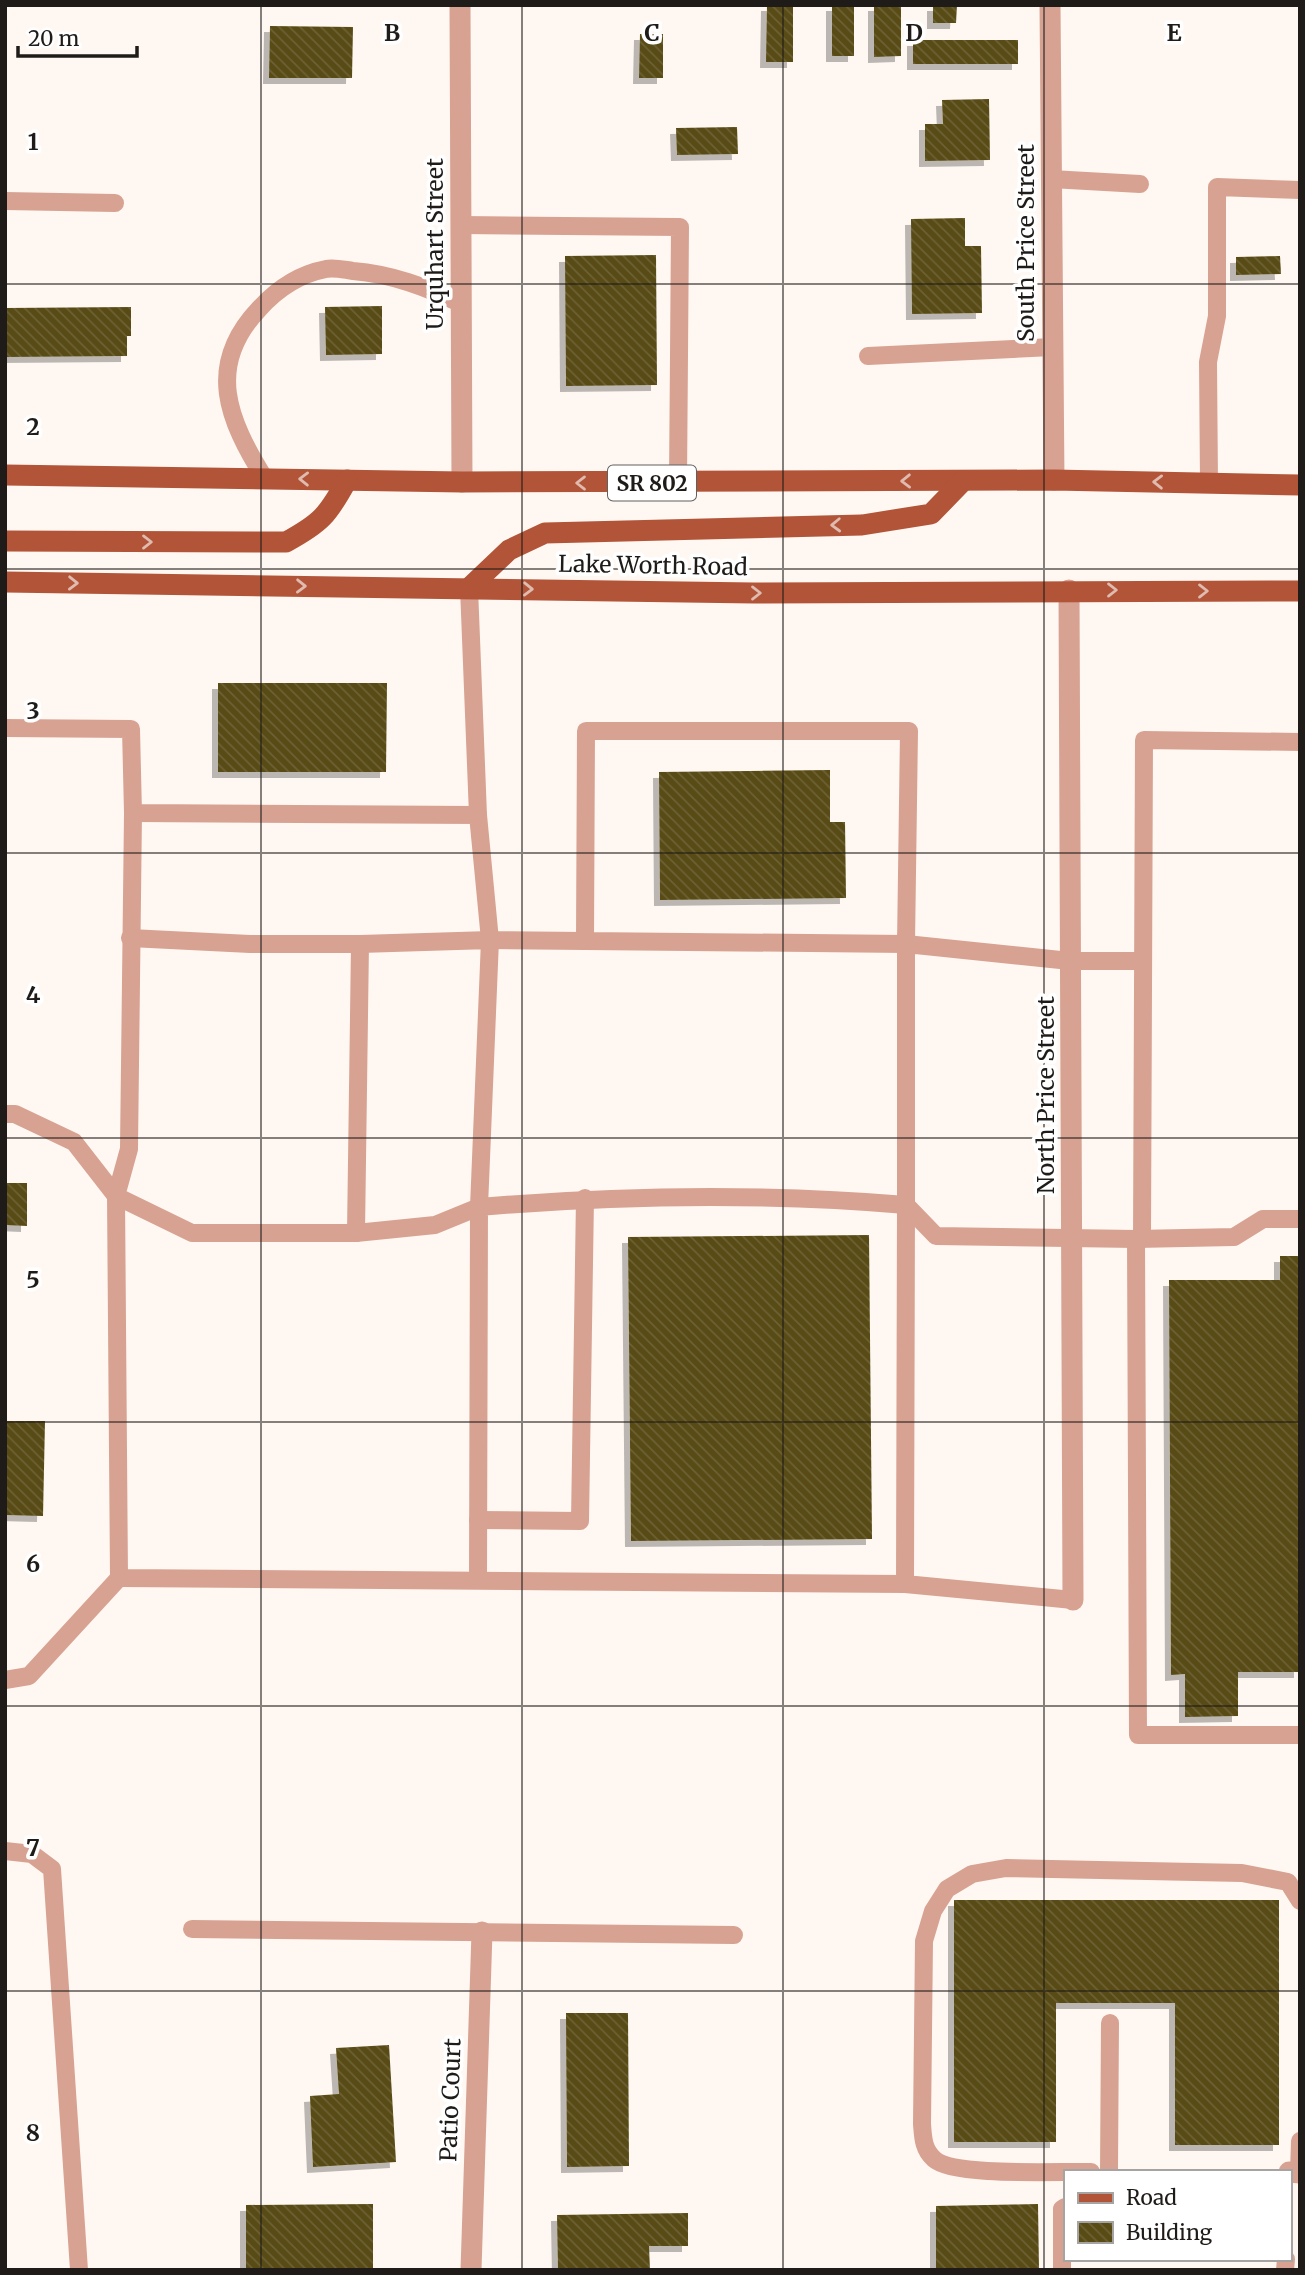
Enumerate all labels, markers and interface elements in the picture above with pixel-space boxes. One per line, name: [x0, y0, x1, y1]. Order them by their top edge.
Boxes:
scale bar: [18, 14, 136, 58]
text: B: [384, 18, 400, 47]
text: C: [644, 18, 660, 47]
text: D: [905, 18, 923, 47]
text: E: [1166, 18, 1182, 47]
text: 20 m: [28, 25, 80, 52]
text: 1: [28, 127, 39, 156]
street label: South Price Street: [1011, 144, 1040, 342]
street label: Urquhart Street: [420, 158, 449, 330]
text: 2: [26, 412, 40, 441]
road number: SR 802: [608, 466, 696, 500]
one-way arrow: [298, 472, 309, 487]
one-way arrow: [900, 474, 911, 489]
one-way arrow: [1152, 474, 1163, 490]
one-way arrow: [575, 475, 586, 490]
one-way arrow: [831, 518, 842, 533]
one-way arrow: [142, 534, 153, 550]
street label: Lake Worth Road: [558, 549, 748, 581]
one-way arrow: [69, 575, 79, 591]
one-way arrow: [296, 578, 307, 594]
one-way arrow: [524, 581, 534, 597]
one-way arrow: [1107, 582, 1118, 598]
one-way arrow: [1198, 583, 1209, 599]
one-way arrow: [751, 585, 762, 601]
text: 3: [26, 696, 40, 725]
text: 4: [26, 980, 41, 1009]
street label: North Price Street: [1031, 996, 1060, 1194]
text: 5: [26, 1265, 40, 1294]
text: 6: [26, 1549, 40, 1578]
text: 7: [26, 1833, 40, 1862]
street label: Patio Court: [433, 2038, 467, 2162]
text: 8: [26, 2118, 40, 2147]
legend: [1064, 2170, 1291, 2261]
text: Road: [1126, 2184, 1177, 2211]
text: Building: [1126, 2219, 1213, 2246]

